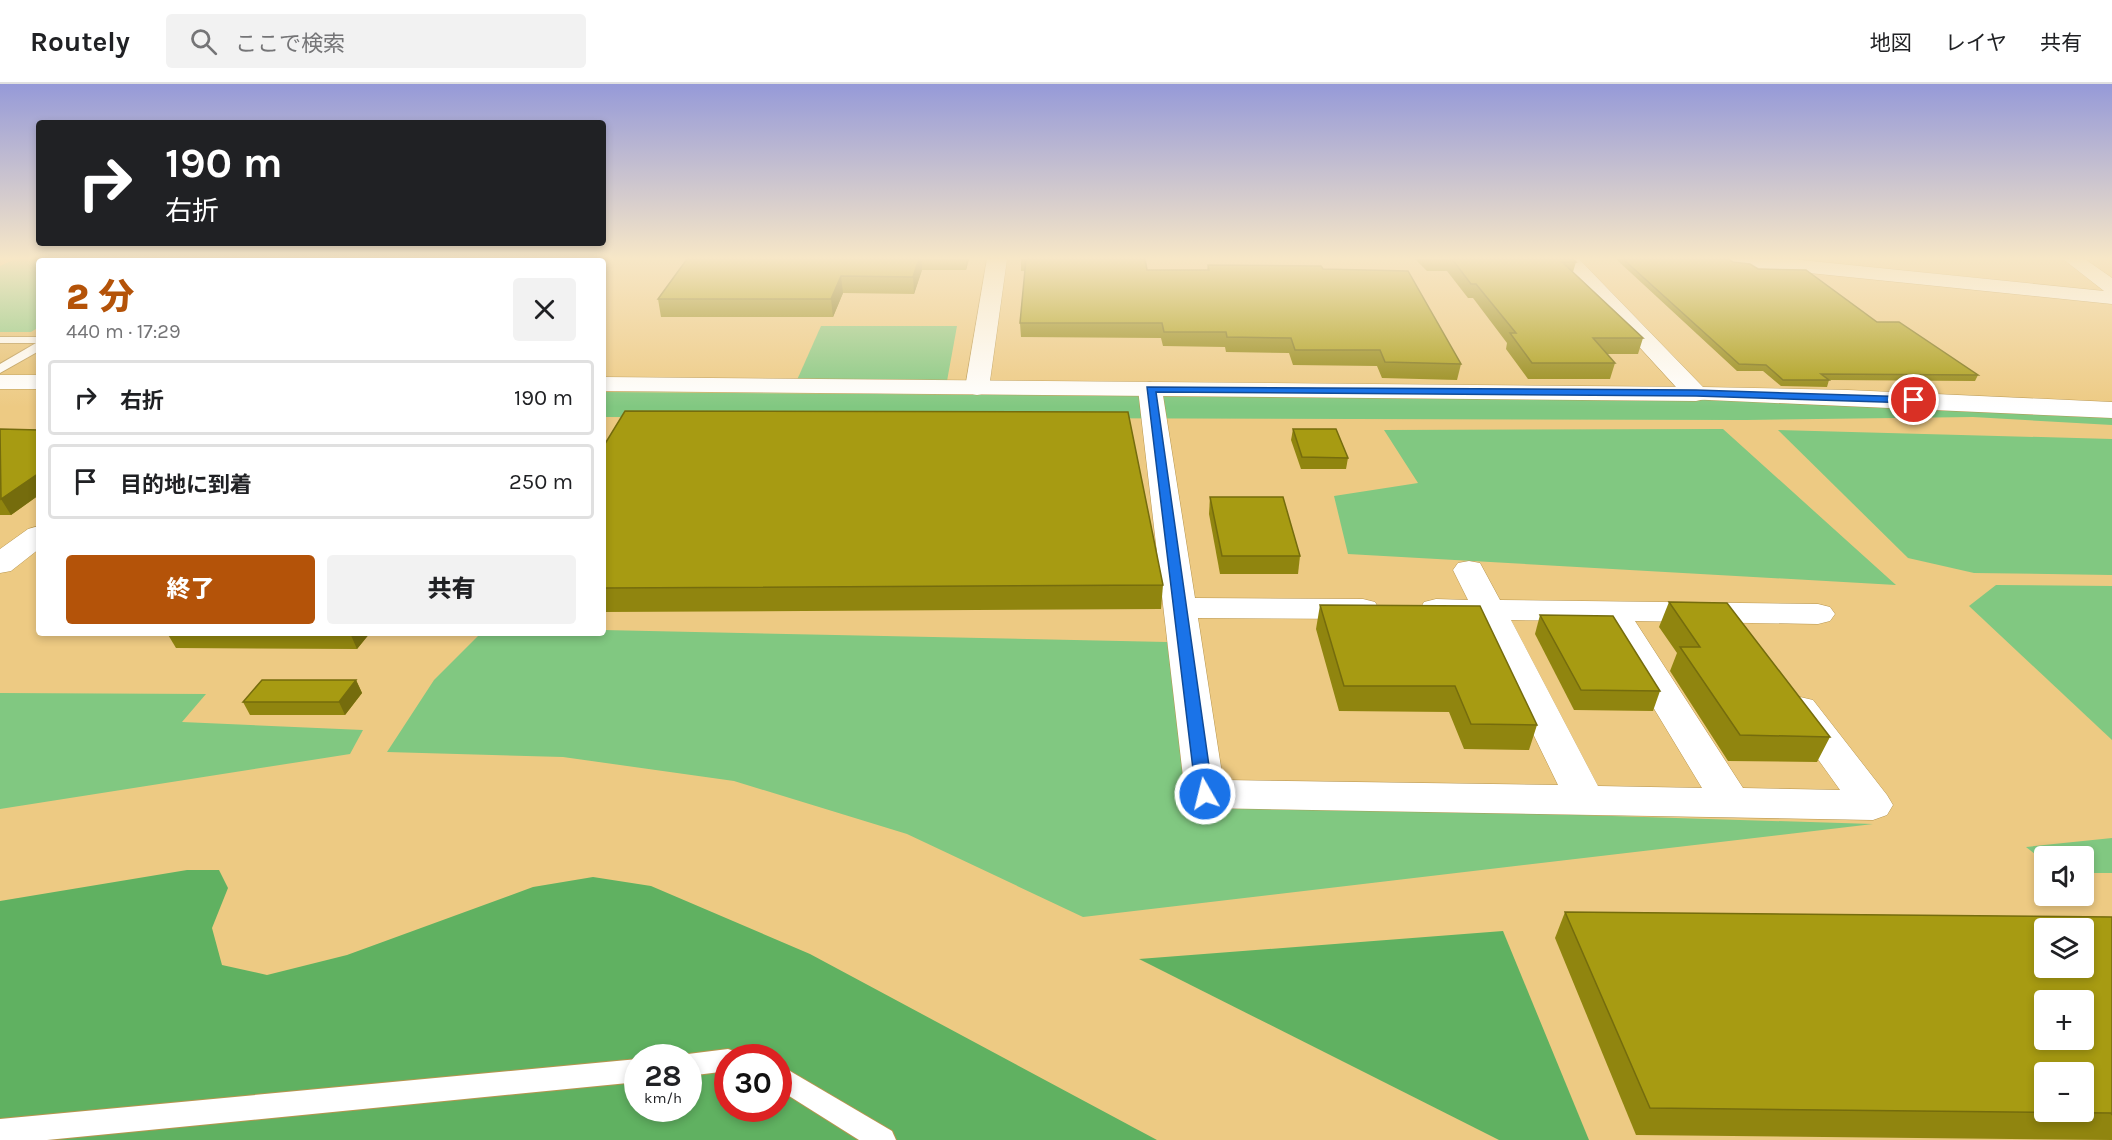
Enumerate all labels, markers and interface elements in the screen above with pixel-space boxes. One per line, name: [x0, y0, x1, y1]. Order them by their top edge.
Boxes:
search box: [166, 14, 586, 68]
text: Routely: [30, 25, 130, 58]
icon: search: [187, 25, 220, 58]
text: ここで検索: [235, 31, 345, 57]
text: 地図: [1870, 31, 1912, 55]
text: レイヤ: [1945, 31, 2007, 55]
text: 共有: [2040, 31, 2082, 55]
text: 190 m: [165, 138, 283, 188]
icon: right: [66, 144, 144, 222]
text: 右折: [165, 195, 219, 227]
text: 2 分: [66, 276, 134, 318]
button: close: [513, 278, 576, 341]
text: 440 m · 17:29: [66, 320, 181, 343]
pin: [1888, 374, 1939, 425]
icon: right: [69, 381, 102, 414]
icon: arrive: [1897, 383, 1930, 416]
text: 190 m: [514, 385, 573, 411]
text: 右折: [120, 388, 164, 414]
icon: arrive: [69, 465, 102, 498]
text: 250 m: [509, 469, 573, 495]
text: 目的地に到着: [120, 472, 252, 498]
button: 終了: [66, 555, 315, 624]
button: 共有: [327, 555, 576, 624]
position arrow: [1173, 762, 1237, 826]
map controls: [2034, 846, 2094, 1122]
button: sound: [2034, 846, 2094, 906]
button: layers: [2034, 918, 2094, 978]
button: +: [2034, 990, 2094, 1050]
speed limit sign: 30: [714, 1044, 792, 1122]
text: 28: [644, 1058, 682, 1094]
button: −: [2034, 1062, 2094, 1122]
text: km/h: [644, 1089, 682, 1107]

